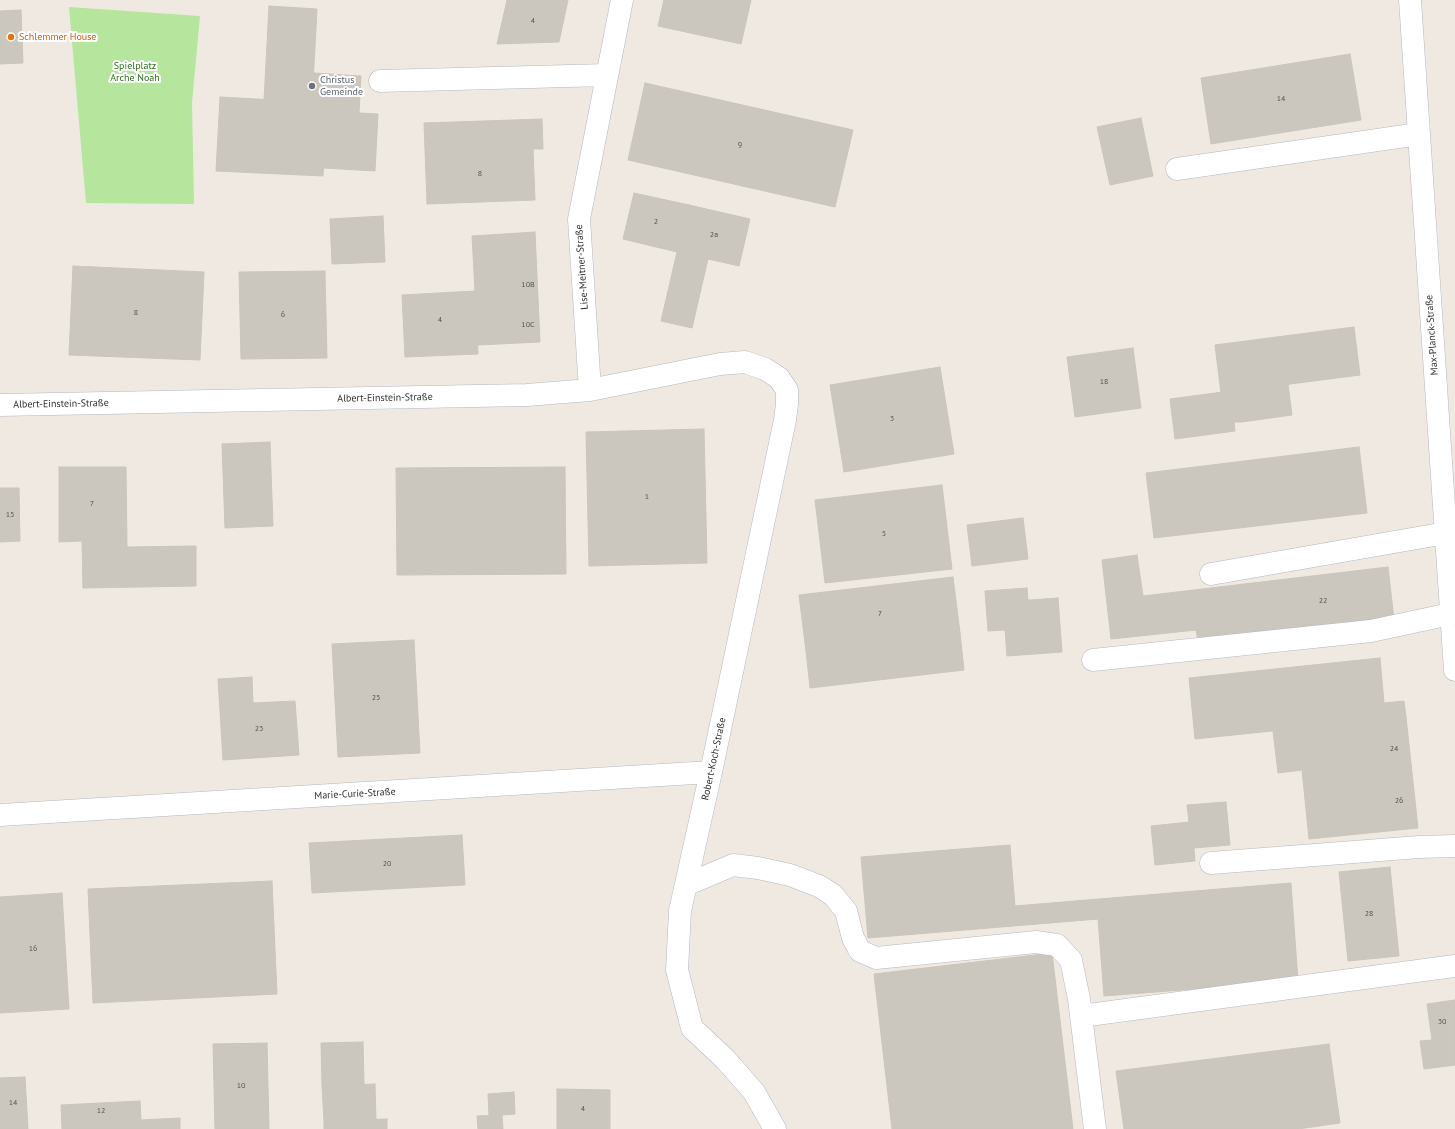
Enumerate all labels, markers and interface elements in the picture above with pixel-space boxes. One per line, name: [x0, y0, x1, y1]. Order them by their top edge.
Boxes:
house number: 4: [531, 16, 535, 26]
place label: Schlemmer House: [19, 31, 96, 43]
marker: Schlemmer House: [6, 32, 16, 42]
park label: Spielplatz Arche Noah: [110, 60, 160, 84]
place label: Christus Gemeinde: [320, 74, 363, 98]
marker: Christus Gemeinde: [307, 81, 317, 91]
house number: 14: [1277, 94, 1285, 104]
house number: 9: [738, 140, 742, 150]
house number: 8: [478, 169, 482, 179]
house number: 2: [654, 217, 658, 227]
street label: Lise-Meitner-Straße: [573, 224, 591, 310]
house number: 2a: [710, 230, 718, 240]
house number: 10B: [521, 280, 535, 290]
street label: Max-Planck-Straße: [1423, 294, 1441, 376]
house number: 8: [134, 308, 138, 318]
house number: 6: [281, 310, 285, 320]
house number: 4: [438, 315, 442, 325]
house number: 10C: [521, 320, 535, 330]
house number: 18: [1100, 377, 1108, 387]
street label: Albert-Einstein-Straße: [337, 391, 433, 405]
street label: Albert-Einstein-Straße: [13, 397, 109, 411]
house number: 3: [890, 414, 894, 424]
house number: 1: [645, 492, 649, 502]
house number: 7: [90, 499, 94, 509]
house number: 15: [6, 510, 14, 520]
house number: 5: [882, 529, 886, 539]
house number: 22: [1319, 596, 1327, 606]
house number: 7: [878, 609, 882, 619]
house number: 25: [372, 693, 380, 703]
street label: Robert-Koch-Straße: [699, 717, 729, 801]
house number: 23: [255, 724, 263, 734]
house number: 24: [1390, 744, 1398, 754]
street label: Marie-Curie-Straße: [314, 786, 396, 802]
house number: 26: [1395, 796, 1403, 806]
house number: 20: [383, 859, 391, 869]
house number: 28: [1365, 909, 1373, 919]
house number: 16: [29, 944, 37, 954]
house number: 30: [1438, 1017, 1446, 1027]
house number: 10: [237, 1081, 245, 1091]
house number: 14: [9, 1098, 17, 1108]
house number: 4: [581, 1104, 585, 1114]
house number: 12: [97, 1106, 105, 1116]

